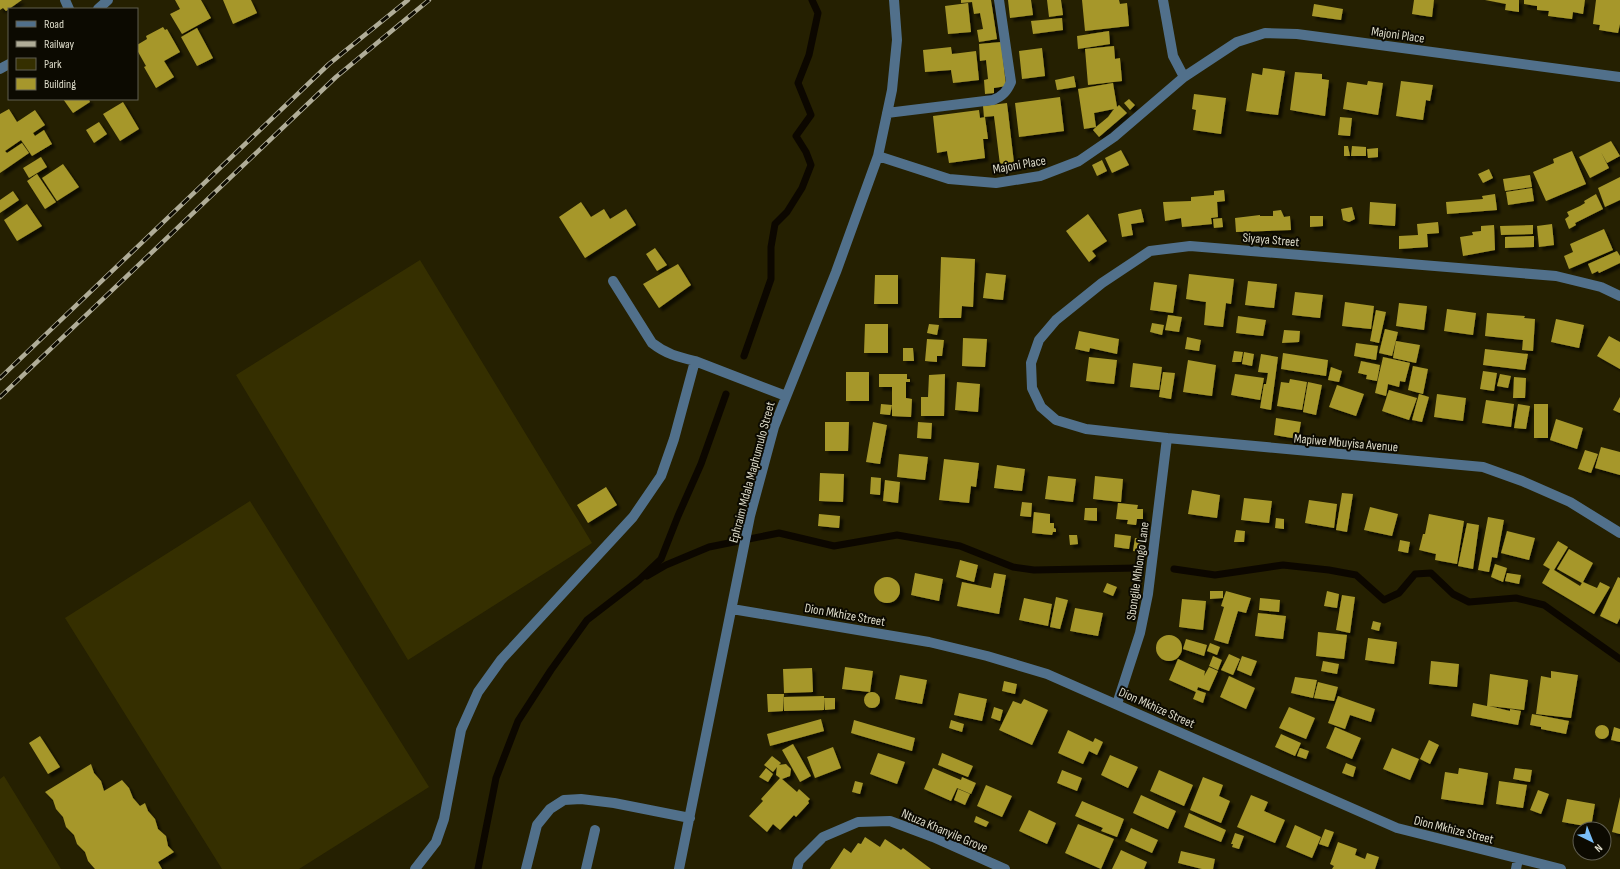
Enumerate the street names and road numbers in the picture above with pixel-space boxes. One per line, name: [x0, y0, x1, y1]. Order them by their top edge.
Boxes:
street label: Majoni Place: [1370, 23, 1426, 47]
street label: Majoni Place: [991, 152, 1047, 178]
street label: Siyaya Street: [1242, 230, 1300, 250]
street label: Ephraim Mdala Maphumulo Street: [725, 400, 779, 545]
street label: Mapiwe Mbuyisa Avenue: [1293, 430, 1399, 456]
street label: Sbongile Mhlongo Lane: [1123, 521, 1153, 621]
street label: Dion Mkhize Street: [803, 600, 886, 630]
street label: Dion Mkhize Street: [1116, 684, 1197, 732]
street label: Ntuza Khanyile Grove: [899, 806, 990, 856]
street label: Dion Mkhize Street: [1412, 812, 1495, 848]

